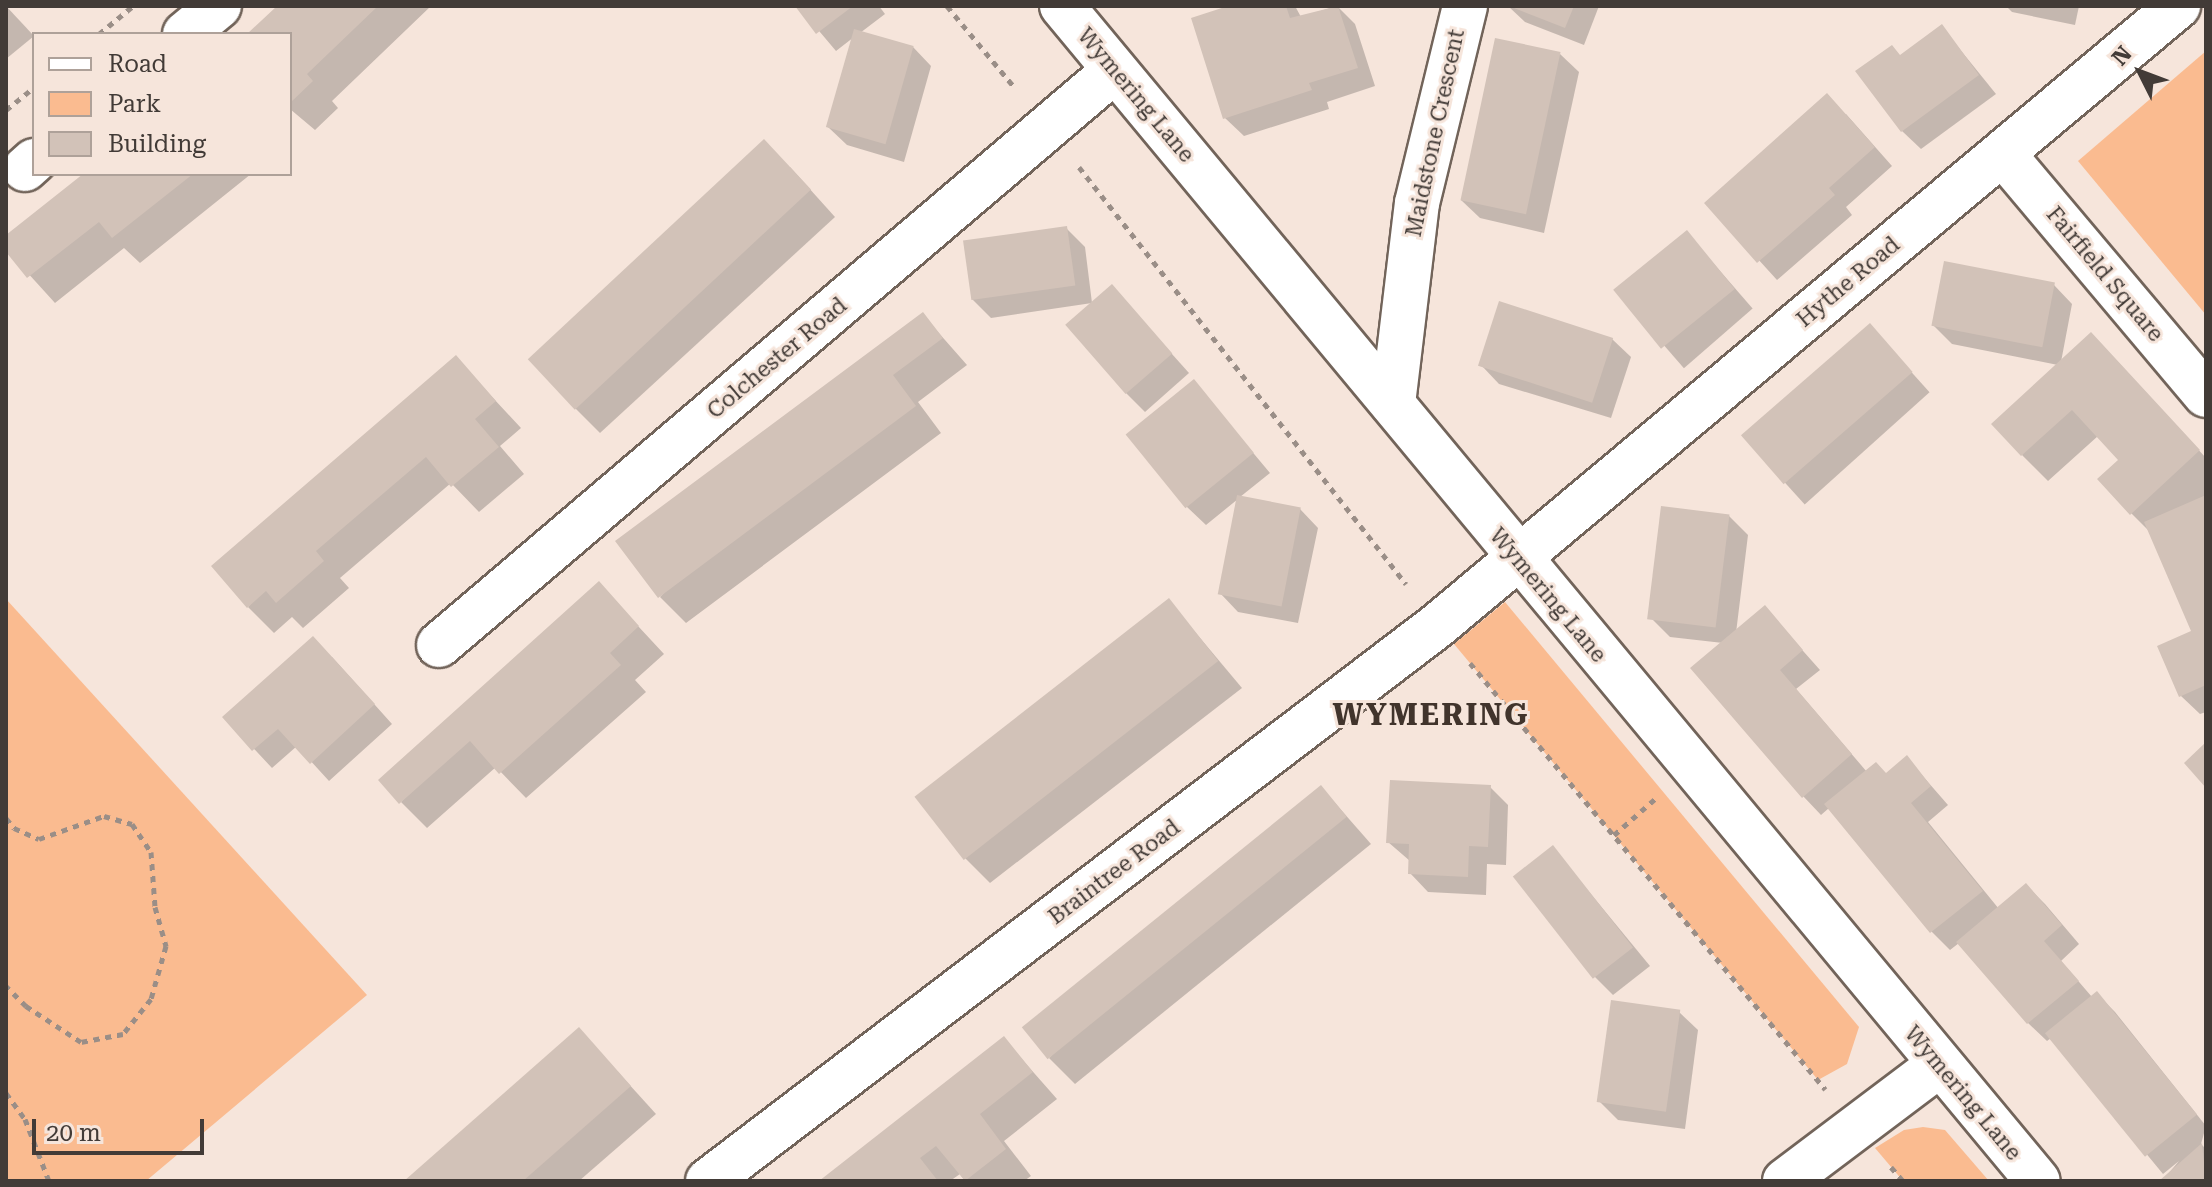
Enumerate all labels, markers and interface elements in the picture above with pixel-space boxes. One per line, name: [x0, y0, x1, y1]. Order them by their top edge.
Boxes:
street label: Wymering Lane: [1072, 22, 1200, 168]
street label: Maidstone Crescent: [1400, 27, 1470, 239]
legend: [32, 32, 292, 176]
north arrow: [2100, 32, 2180, 112]
text: N: [2107, 41, 2137, 70]
text: Road: [108, 50, 167, 78]
text: Park: [108, 90, 161, 118]
text: Building: [108, 130, 206, 158]
street label: Fairfield Square: [2041, 201, 2169, 347]
street label: Hythe Road: [1791, 231, 1905, 333]
street label: Colchester Road: [702, 292, 852, 424]
street label: Wymering Lane: [1484, 522, 1612, 668]
district label: WYMERING: [1333, 697, 1529, 733]
street label: Braintree Road: [1043, 814, 1185, 930]
street label: Wymering Lane: [1899, 1020, 2027, 1166]
scale bar: [36, 1103, 208, 1153]
text: 20 m: [46, 1119, 101, 1147]

